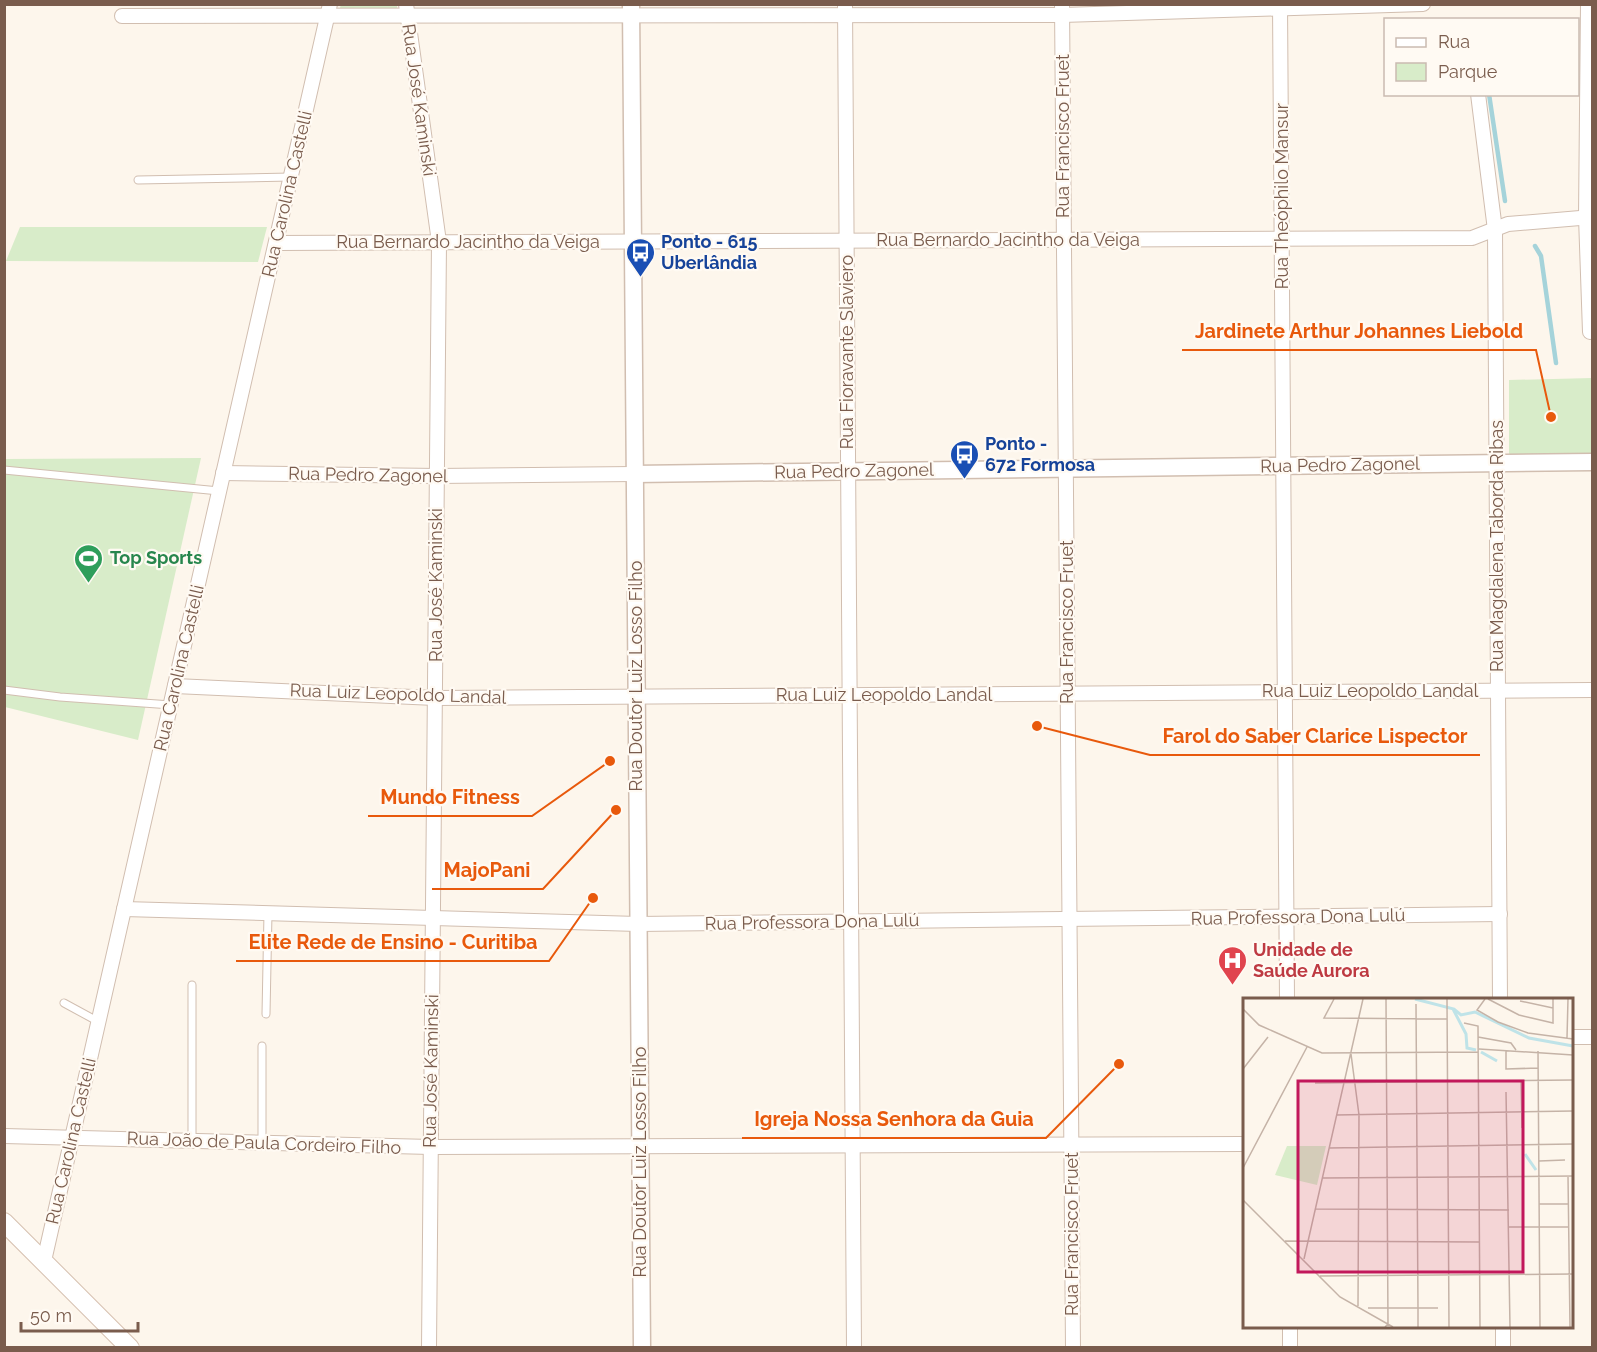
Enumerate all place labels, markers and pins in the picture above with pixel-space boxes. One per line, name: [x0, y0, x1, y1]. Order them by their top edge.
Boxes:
place label: Ponto - 615 Uberlândia: [661, 231, 757, 273]
bus stop icon: Ponto - 615 Uberlândia: [624, 236, 656, 278]
callout: Jardinete Arthur Johannes Liebold: [1182, 312, 1536, 350]
place label: Ponto - 672 Formosa: [985, 433, 1095, 475]
bus stop icon: Ponto - 672 Formosa: [948, 438, 980, 480]
sports icon: Top Sports: [73, 542, 105, 584]
place label: Top Sports: [110, 547, 202, 568]
callout: Farol do Saber Clarice Lispector: [1150, 717, 1480, 755]
callout: Mundo Fitness: [368, 778, 532, 816]
callout: MajoPani: [432, 851, 543, 889]
callout: Elite Rede de Ensino - Curitiba: [236, 923, 549, 961]
place label: Unidade de Saúde Aurora: [1253, 939, 1370, 981]
hospital icon: Unidade de Saúde Aurora: [1216, 944, 1248, 986]
callout: Igreja Nossa Senhora da Guia: [742, 1100, 1046, 1138]

